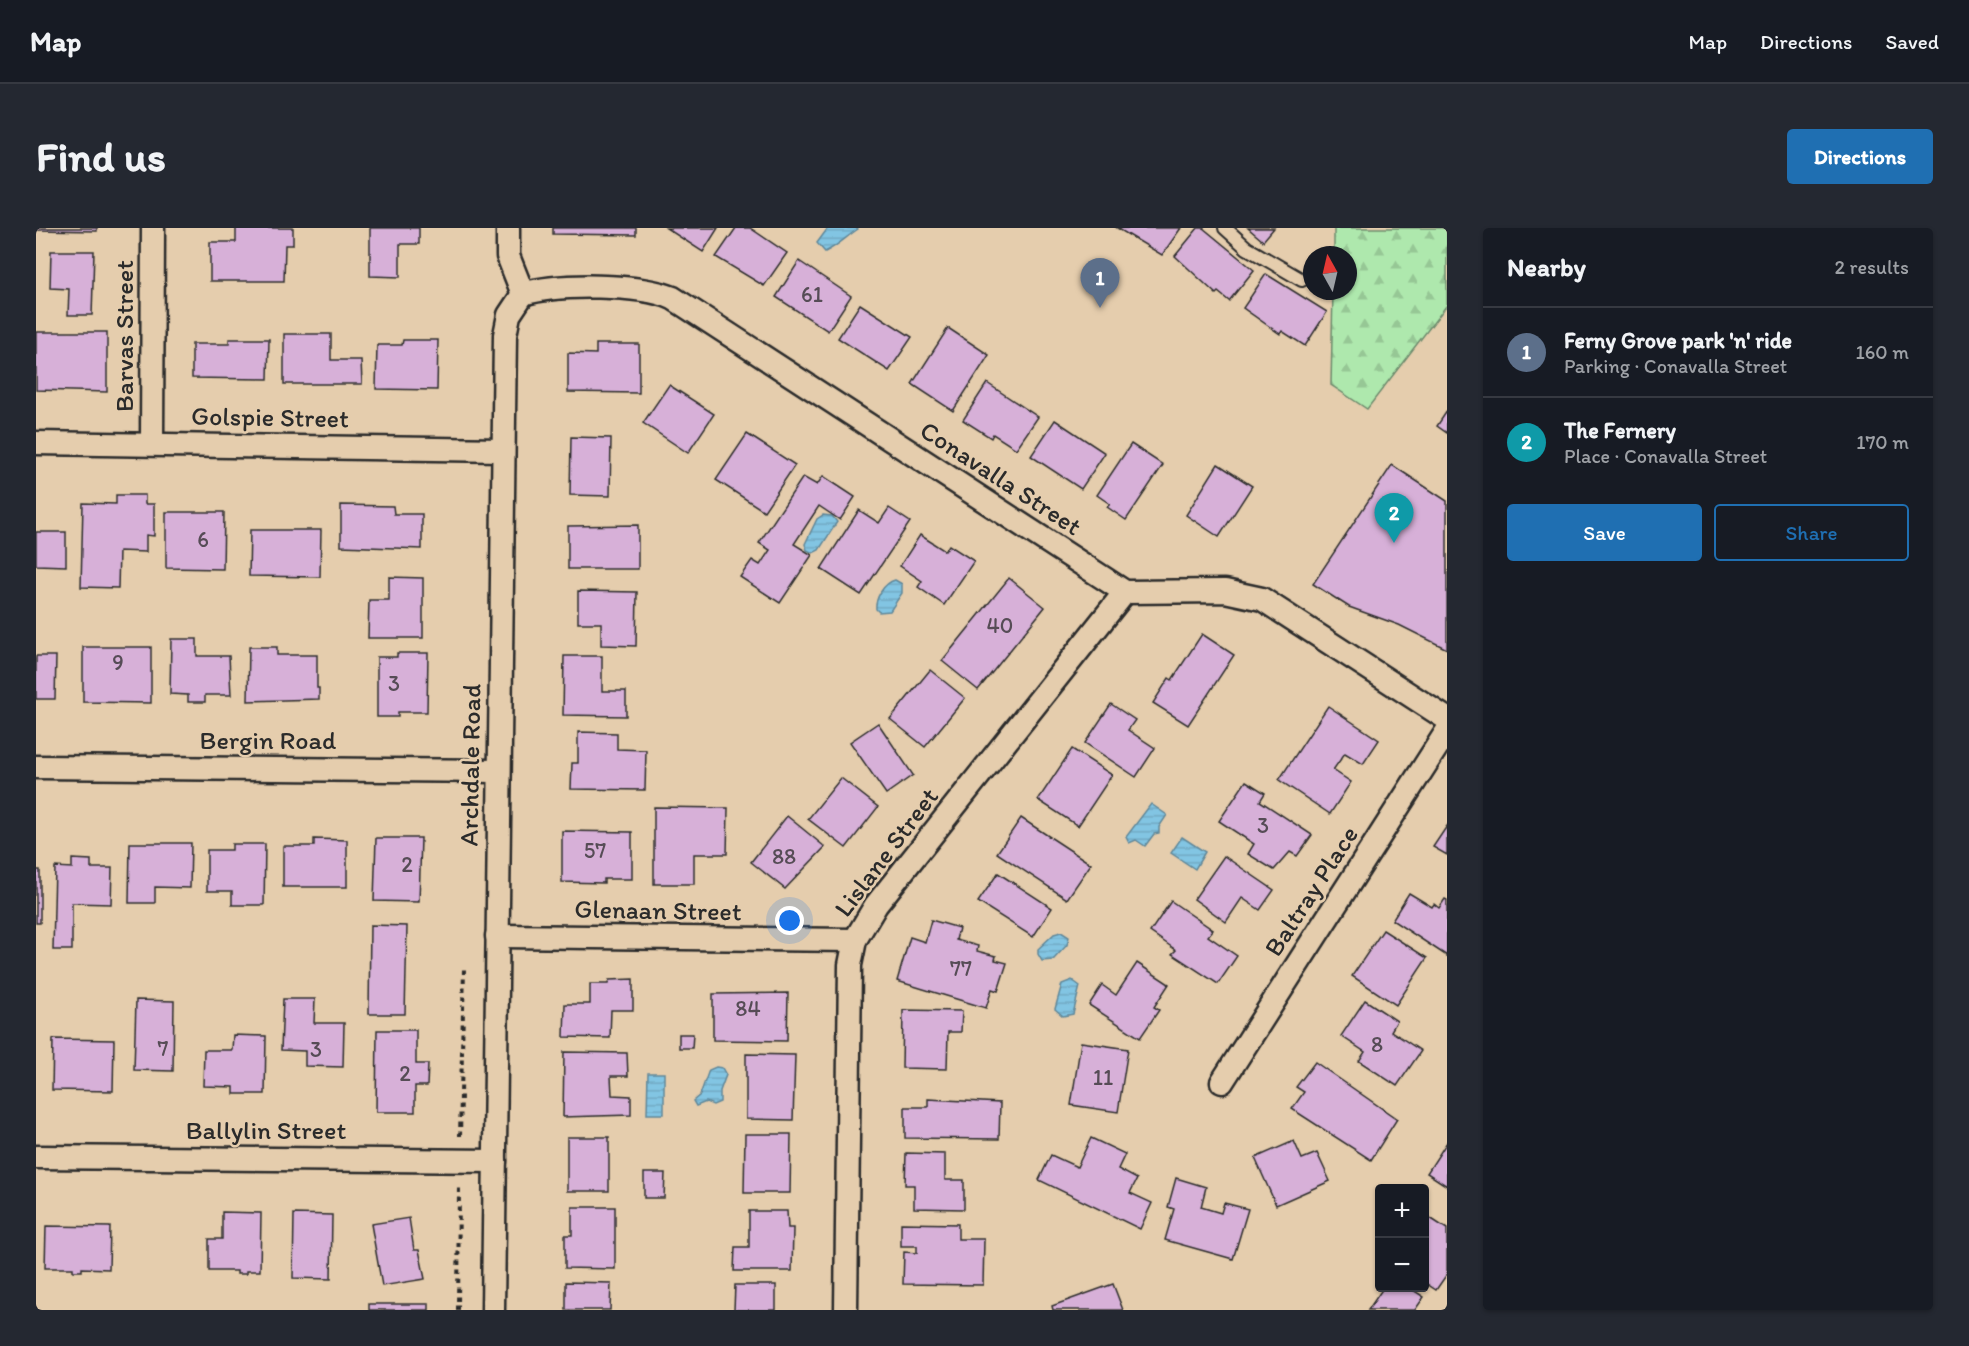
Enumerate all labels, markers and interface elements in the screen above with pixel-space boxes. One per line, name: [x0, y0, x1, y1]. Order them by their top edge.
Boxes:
text: Map: [30, 24, 81, 58]
text: Map: [1689, 29, 1727, 54]
text: Directions: [1760, 29, 1852, 54]
text: Saved: [1885, 29, 1939, 54]
button: Directions: [1787, 129, 1933, 184]
text: Find us: [36, 131, 166, 182]
north arrow: [1303, 246, 1357, 300]
text: Nearby: [1507, 251, 1586, 283]
text: 2 results: [1835, 255, 1909, 279]
pin: 1: [1080, 259, 1120, 308]
street label: Barvas Street: [108, 260, 140, 412]
house number: 61: [801, 281, 823, 308]
text: Ferny Grove park 'n' ride: [1564, 327, 1792, 354]
text: 1: [1522, 340, 1531, 364]
text: 160 m: [1856, 340, 1909, 364]
text: Parking · Conavalla Street: [1564, 354, 1787, 378]
street label: Golspie Street: [191, 400, 349, 434]
street label: Conavalla Street: [914, 414, 1088, 542]
text: The Fernery: [1564, 417, 1676, 444]
text: 2: [1521, 430, 1532, 454]
text: 170 m: [1856, 430, 1909, 454]
text: Place · Conavalla Street: [1564, 444, 1767, 468]
pin: 2: [1374, 494, 1414, 543]
button: Save: [1507, 504, 1702, 561]
button: Share: [1714, 504, 1909, 561]
house number: 6: [197, 526, 209, 553]
house number: 40: [987, 612, 1013, 639]
house number: 9: [112, 649, 124, 676]
house number: 3: [388, 670, 400, 697]
street label: Archdale Road: [453, 683, 487, 847]
street label: Bergin Road: [200, 724, 337, 756]
street label: Lislane Street: [827, 781, 945, 923]
house number: 3: [1257, 812, 1269, 839]
street label: Baltray Place: [1257, 820, 1365, 962]
house number: 57: [584, 837, 606, 864]
house number: 88: [772, 843, 796, 870]
house number: 2: [401, 851, 413, 878]
street label: Glenaan Street: [574, 893, 742, 927]
your location: [775, 906, 804, 935]
house number: 77: [950, 955, 972, 982]
house number: 84: [735, 995, 761, 1022]
house number: 8: [1371, 1031, 1383, 1058]
house number: 7: [158, 1035, 169, 1062]
house number: 3: [310, 1036, 322, 1063]
house number: 2: [399, 1060, 411, 1087]
house number: 11: [1093, 1064, 1113, 1091]
street label: Ballylin Street: [186, 1114, 346, 1146]
map controls: [1375, 1184, 1429, 1292]
button: +: [1375, 1184, 1429, 1238]
button: −: [1375, 1238, 1429, 1292]

